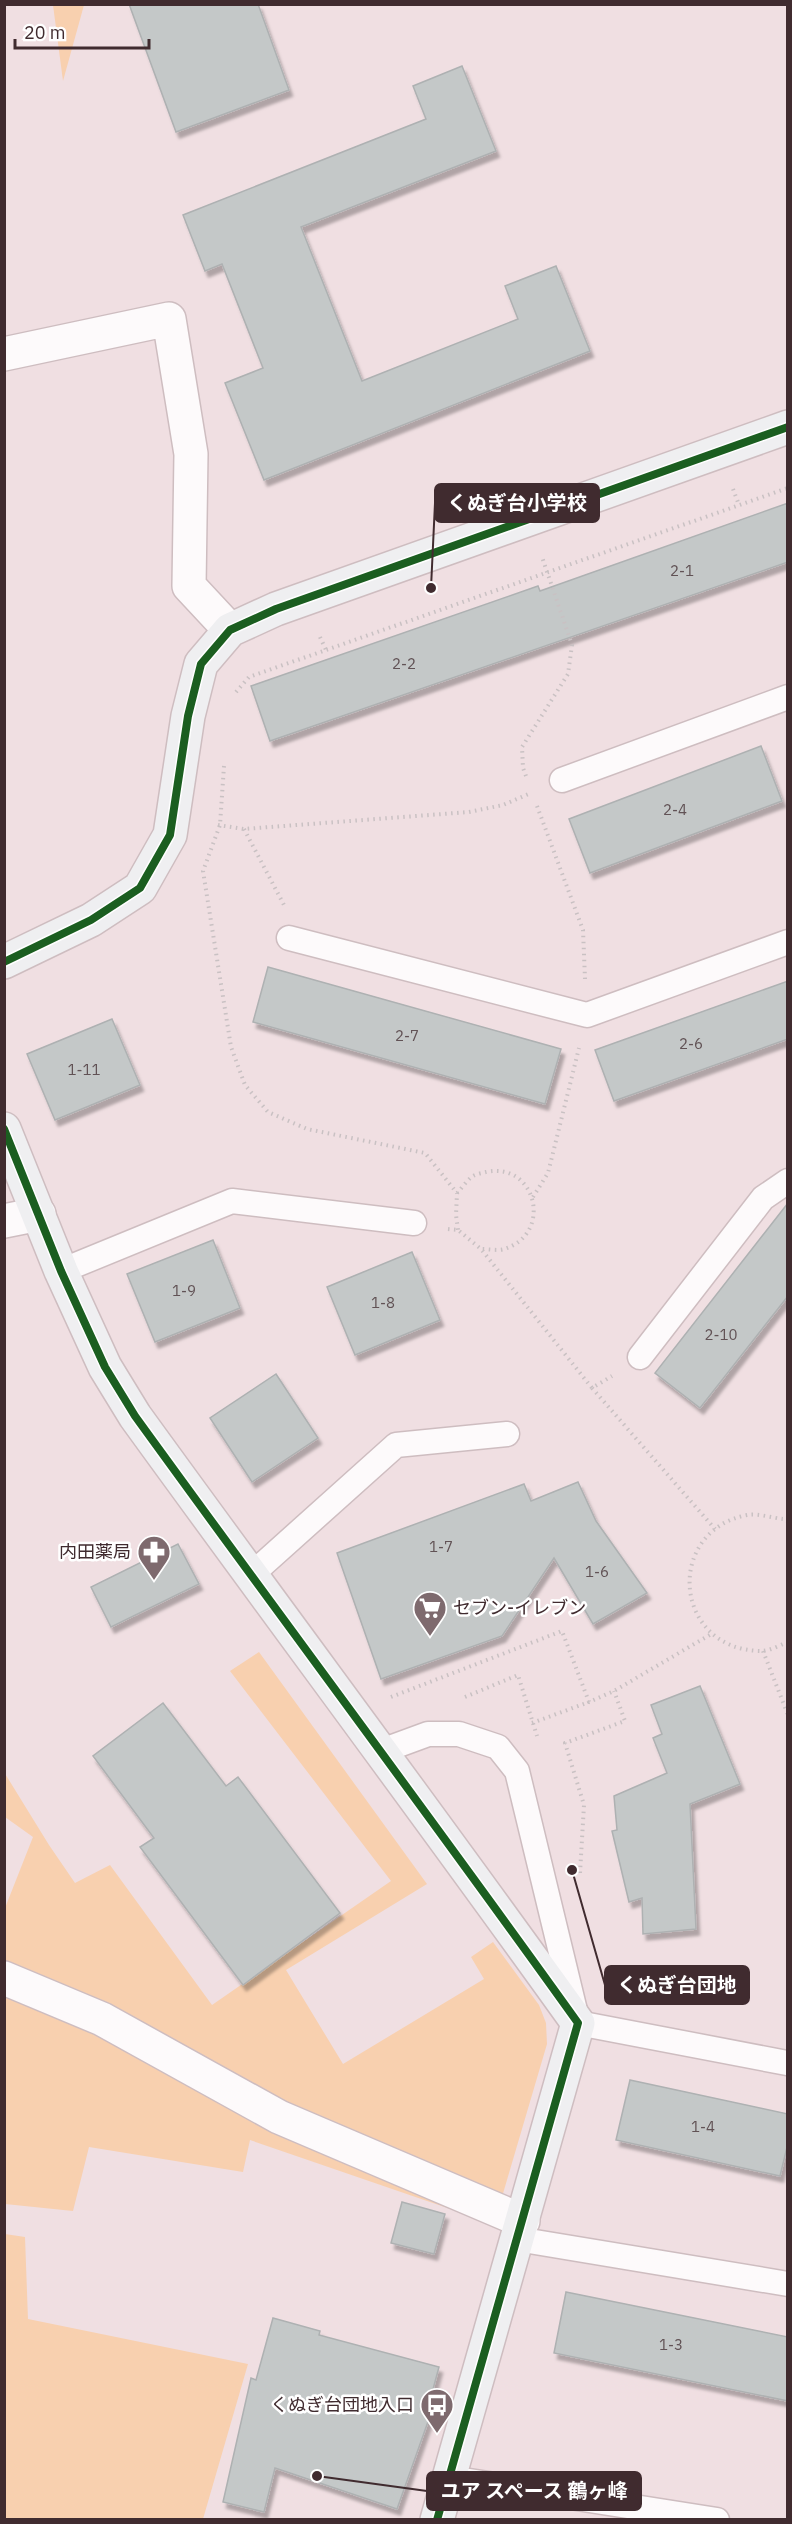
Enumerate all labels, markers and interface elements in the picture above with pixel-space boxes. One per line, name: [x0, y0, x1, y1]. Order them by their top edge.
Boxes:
scale bar: [15, 12, 148, 50]
text: 20 m: [24, 21, 66, 44]
callout: くぬぎ台小学校: [435, 484, 599, 522]
text: くぬぎ台小学校: [447, 489, 587, 516]
house number: 2-1: [670, 561, 694, 580]
house number: 2-2: [392, 654, 416, 673]
house number: 2-4: [663, 800, 687, 819]
house number: 2-7: [395, 1026, 419, 1045]
house number: 2-6: [679, 1034, 703, 1053]
house number: 1-11: [68, 1060, 101, 1079]
house number: 1-9: [172, 1281, 196, 1300]
house number: 1-8: [371, 1293, 395, 1312]
house number: 2-10: [705, 1325, 738, 1344]
pharmacy icon: 内田薬局: [136, 1534, 172, 1581]
house number: 1-7: [429, 1537, 453, 1556]
place label: 内田薬局: [59, 1540, 131, 1563]
house number: 1-6: [585, 1562, 609, 1581]
supermarket icon: セブン-イレブン: [412, 1590, 448, 1637]
place label: セブン-イレブン: [453, 1596, 586, 1619]
callout: くぬぎ台団地: [605, 1966, 749, 2004]
text: くぬぎ台団地: [617, 1971, 737, 1998]
house number: 1-4: [691, 2117, 715, 2136]
house number: 1-3: [659, 2335, 683, 2354]
bus stop icon: くぬぎ台団地入口: [419, 2387, 455, 2434]
place label: くぬぎ台団地入口: [270, 2393, 414, 2416]
callout: ユア スペース 鶴ヶ峰: [427, 2472, 641, 2510]
text: ユア スペース 鶴ヶ峰: [440, 2477, 628, 2504]

